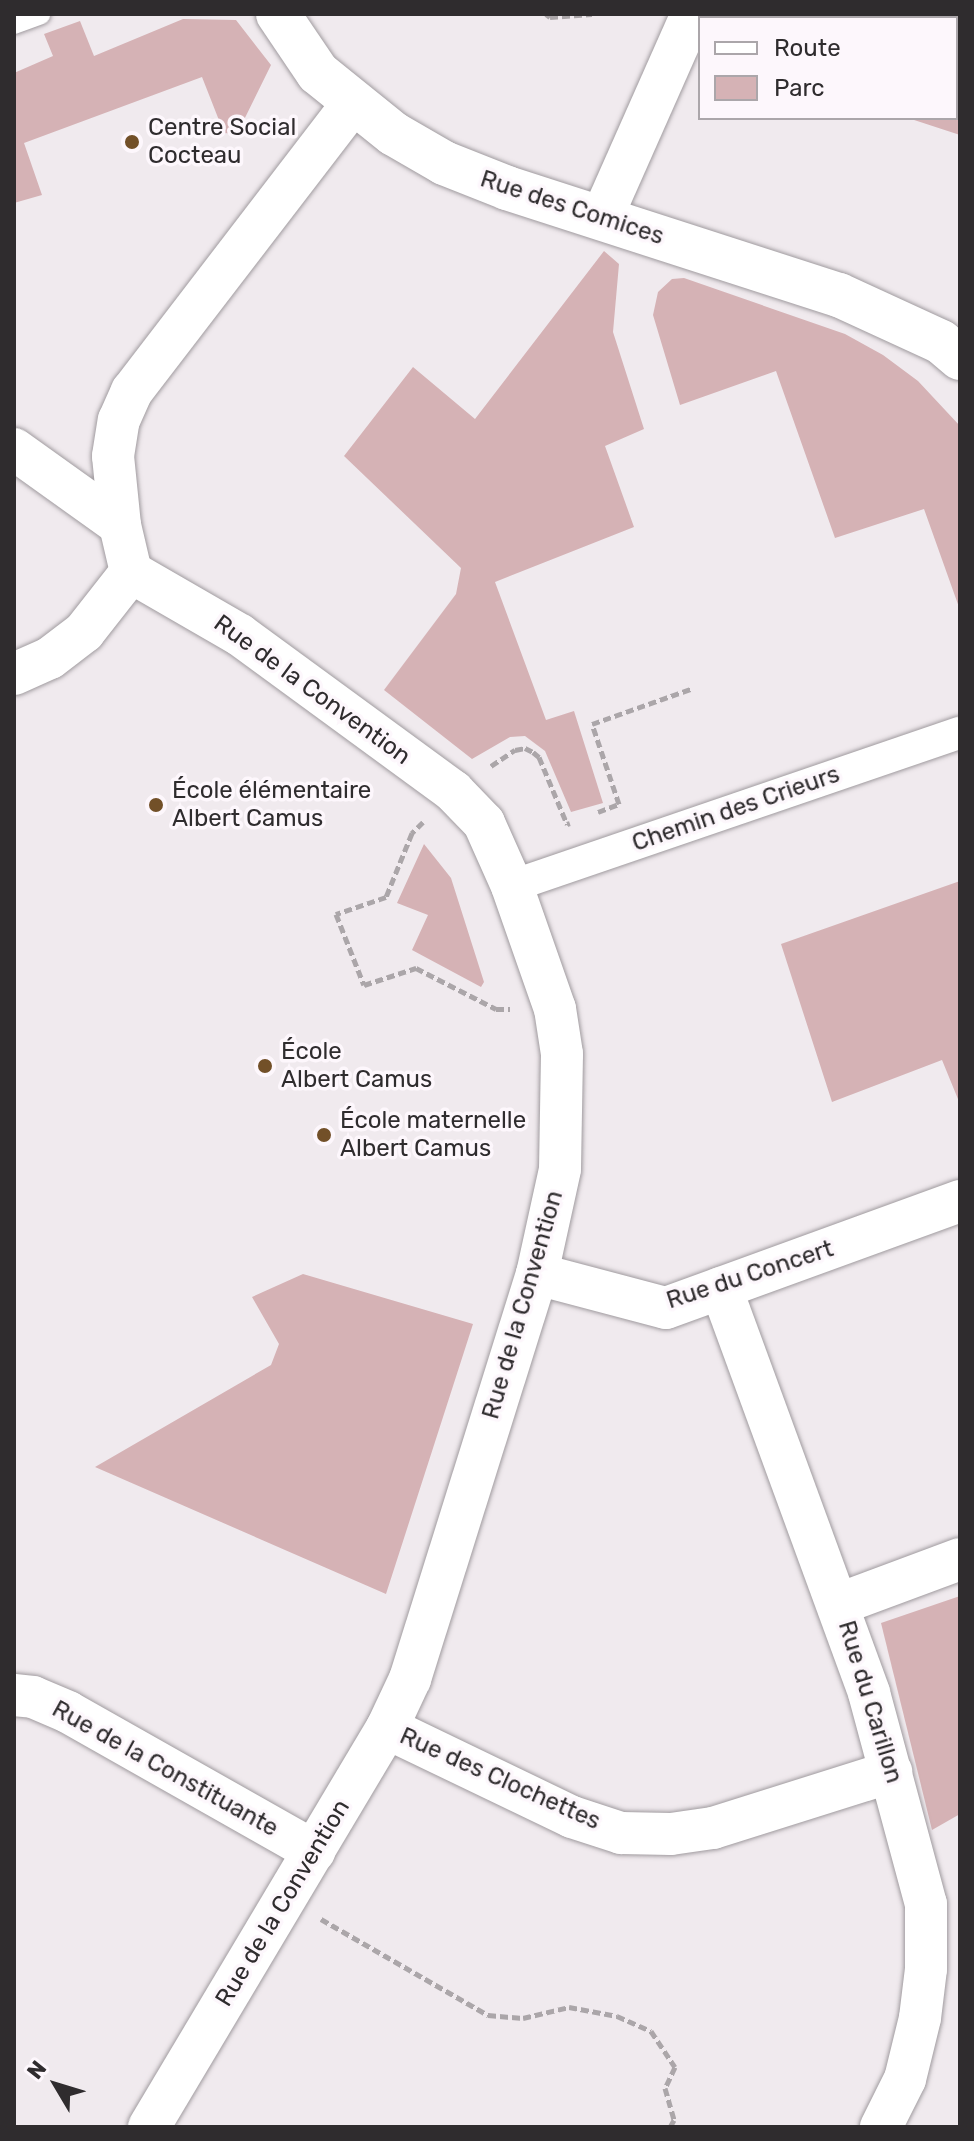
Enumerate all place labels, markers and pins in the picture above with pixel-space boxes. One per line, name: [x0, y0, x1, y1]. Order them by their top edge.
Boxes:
place label: Centre Social Cocteau: [148, 114, 296, 170]
marker: Centre Social Cocteau: [123, 133, 141, 151]
place label: École élémentaire Albert Camus: [172, 777, 371, 833]
marker: École élémentaire Albert Camus: [147, 796, 165, 814]
place label: École Albert Camus: [281, 1038, 432, 1094]
marker: École Albert Camus: [256, 1057, 274, 1075]
place label: École maternelle Albert Camus: [340, 1107, 526, 1163]
marker: École maternelle Albert Camus: [315, 1126, 333, 1144]

